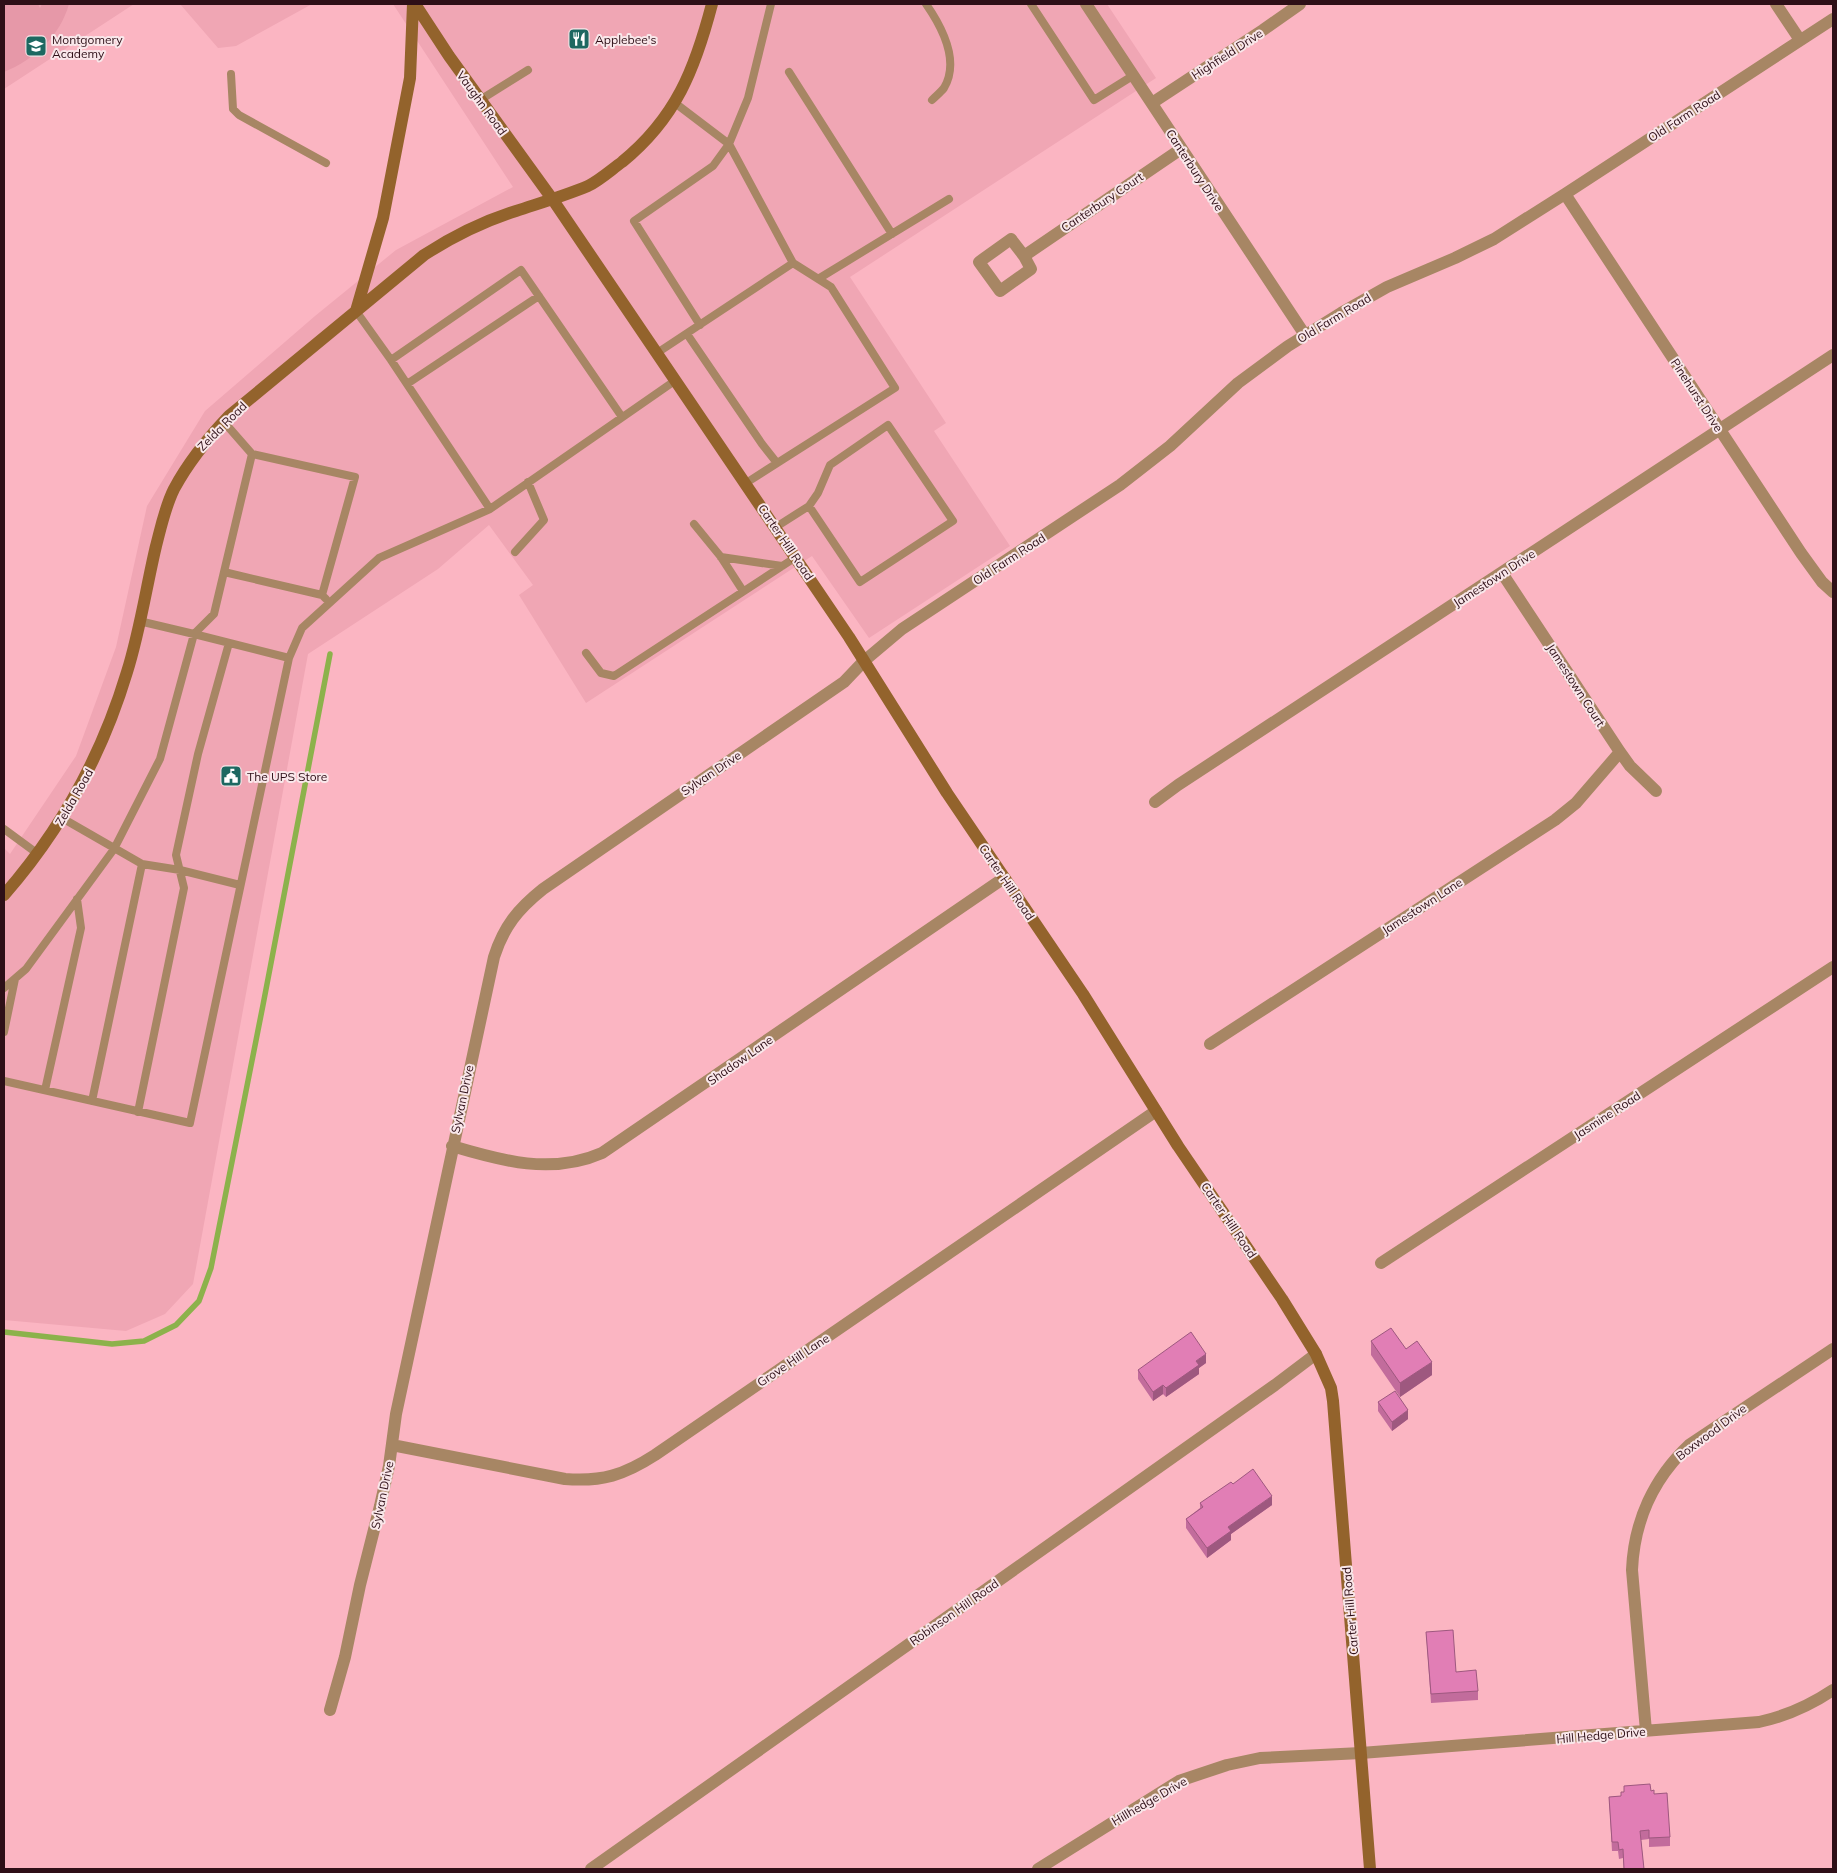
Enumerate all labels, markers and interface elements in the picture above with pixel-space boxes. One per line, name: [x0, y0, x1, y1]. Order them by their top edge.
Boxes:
street label: Highfield Drive: [1189, 25, 1265, 83]
restaurant icon: Applebee's: [567, 27, 591, 51]
place label: Montgomery Academy: [52, 32, 123, 61]
place label: Applebee's: [595, 32, 657, 47]
school or university icon: Montgomery Academy: [24, 34, 48, 58]
street label: Vaughn Road: [454, 68, 510, 138]
street label: Old Farm Road: [1645, 87, 1723, 145]
street label: Canterbury Drive: [1163, 126, 1227, 214]
street label: Canterbury Court: [1058, 169, 1146, 235]
street label: Old Farm Road: [1294, 290, 1374, 346]
street label: Pinehurst Drive: [1668, 355, 1726, 435]
street label: Zelda Road: [194, 398, 250, 454]
street label: Carter Hill Road: [755, 501, 817, 583]
street label: Old Farm Road: [970, 530, 1048, 588]
street label: Jamestown Drive: [1450, 546, 1538, 610]
street label: Jamestown Court: [1544, 641, 1608, 729]
street label: Sylvan Drive: [678, 747, 744, 799]
public building icon: The UPS Store: [219, 764, 243, 788]
street label: Zelda Road: [52, 766, 96, 828]
place label: The UPS Store: [247, 769, 327, 784]
street label: Carter Hill Road: [976, 841, 1038, 923]
street label: Jamestown Lane: [1379, 874, 1465, 938]
street label: Shadow Lane: [704, 1032, 776, 1088]
street label: Sylvan Drive: [447, 1064, 477, 1134]
street label: Jasmine Road: [1571, 1088, 1643, 1142]
street label: Carter Hill Road: [1198, 1179, 1260, 1261]
street label: Grove Hill Lane: [754, 1330, 832, 1390]
street label: Boxwood Drive: [1673, 1401, 1749, 1463]
street label: Sylvan Drive: [367, 1460, 397, 1530]
street label: Carter Hill Road: [1339, 1566, 1361, 1656]
street label: Robinson Hill Road: [907, 1576, 1001, 1648]
street label: Hill Hedge Drive: [1556, 1724, 1646, 1746]
street label: Hillhedge Drive: [1109, 1773, 1189, 1829]

